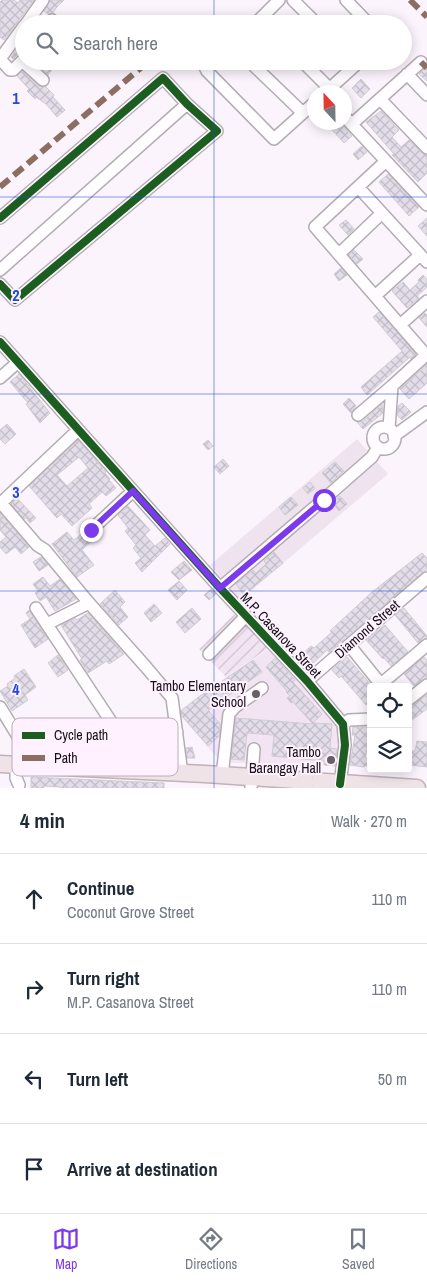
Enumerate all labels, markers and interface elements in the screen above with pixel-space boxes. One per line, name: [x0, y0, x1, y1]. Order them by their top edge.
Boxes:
search box: [15, 15, 412, 70]
icon: search: [33, 29, 61, 57]
text: Search here: [73, 30, 158, 56]
north arrow: [307, 85, 352, 130]
text: 1: [12, 87, 20, 109]
text: 2: [12, 284, 20, 306]
text: 3: [12, 481, 20, 503]
route start: [313, 489, 336, 512]
route end: [80, 519, 103, 542]
street label: M.P. Casanova Street: [237, 588, 325, 682]
street label: Diamond Street: [331, 596, 403, 662]
place label: Tambo Elementary School: [150, 677, 246, 711]
text: 4: [12, 678, 20, 700]
map controls: [367, 683, 412, 773]
button: locate: [367, 683, 412, 728]
marker: Tambo Elementary School: [250, 688, 262, 700]
legend: [12, 718, 178, 776]
text: Cycle path: [54, 726, 108, 744]
button: layers: [367, 728, 412, 773]
place label: Tambo Barangay Hall: [249, 743, 321, 777]
text: Path: [54, 749, 78, 767]
marker: Tambo Barangay Hall: [325, 754, 337, 766]
text: 4 min: [20, 806, 65, 835]
text: Walk · 270 m: [331, 810, 407, 832]
text: Continue: [67, 875, 135, 901]
icon: ahead: [20, 885, 48, 913]
text: 110 m: [371, 888, 407, 910]
text: Coconut Grove Street: [67, 901, 194, 923]
text: Turn right: [67, 965, 139, 991]
icon: right: [20, 975, 48, 1003]
text: 110 m: [371, 978, 407, 1000]
text: M.P. Casanova Street: [67, 991, 194, 1013]
icon: left: [20, 1065, 48, 1093]
text: Turn left: [67, 1066, 128, 1092]
text: 50 m: [378, 1068, 407, 1090]
icon: arrive: [20, 1155, 48, 1183]
text: Arrive at destination: [67, 1156, 218, 1182]
tab: Map: [52, 1225, 80, 1273]
tab: Directions: [185, 1225, 237, 1273]
tab: Saved: [342, 1225, 375, 1273]

